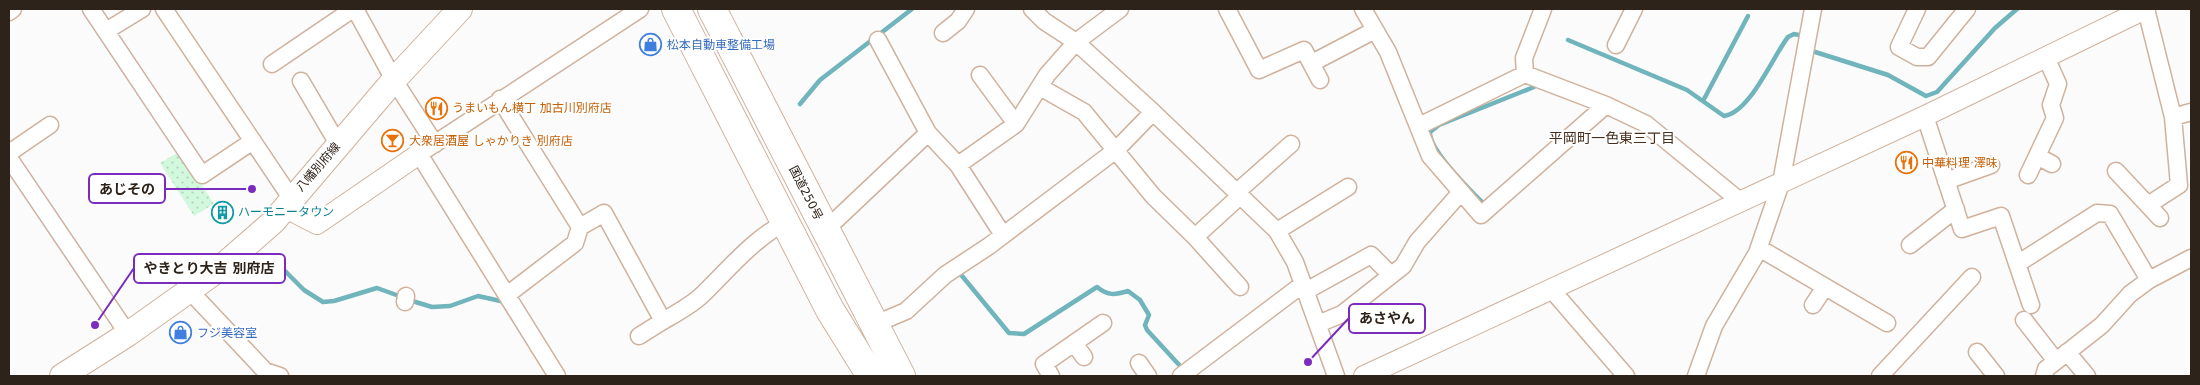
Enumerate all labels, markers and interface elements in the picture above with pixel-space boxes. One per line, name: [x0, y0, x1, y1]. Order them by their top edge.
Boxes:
shop icon: 松本自動車整備工場: [639, 33, 663, 57]
place label: 松本自動車整備工場: [667, 38, 775, 52]
restaurant icon: うまいもん横丁 加古川別府店: [424, 96, 448, 120]
place label: うまいもん横丁 加古川別府店: [452, 101, 612, 115]
bar icon: 大衆居酒屋 しゃかりき 別府店: [381, 129, 405, 153]
district label: 平岡町一色東三丁目: [1549, 130, 1675, 146]
place label: 大衆居酒屋 しゃかりき 別府店: [409, 134, 573, 148]
street label: 八幡別府線: [293, 140, 343, 194]
restaurant icon: 中華料理 澤味: [1894, 151, 1918, 175]
place label: 中華料理 澤味: [1922, 156, 1998, 170]
street label: 国道250号: [786, 164, 826, 222]
callout: あじその: [89, 174, 165, 203]
text: あじその: [99, 181, 155, 197]
building icon: ハーモニータウン: [210, 200, 234, 224]
place label: ハーモニータウン: [238, 205, 334, 219]
callout: やきとり大吉 別府店: [134, 254, 285, 283]
text: やきとり大吉 別府店: [144, 260, 274, 276]
callout: あさやん: [1349, 304, 1425, 333]
text: あさやん: [1359, 310, 1415, 326]
shop icon: フジ美容室: [169, 321, 193, 345]
place label: フジ美容室: [197, 326, 257, 340]

